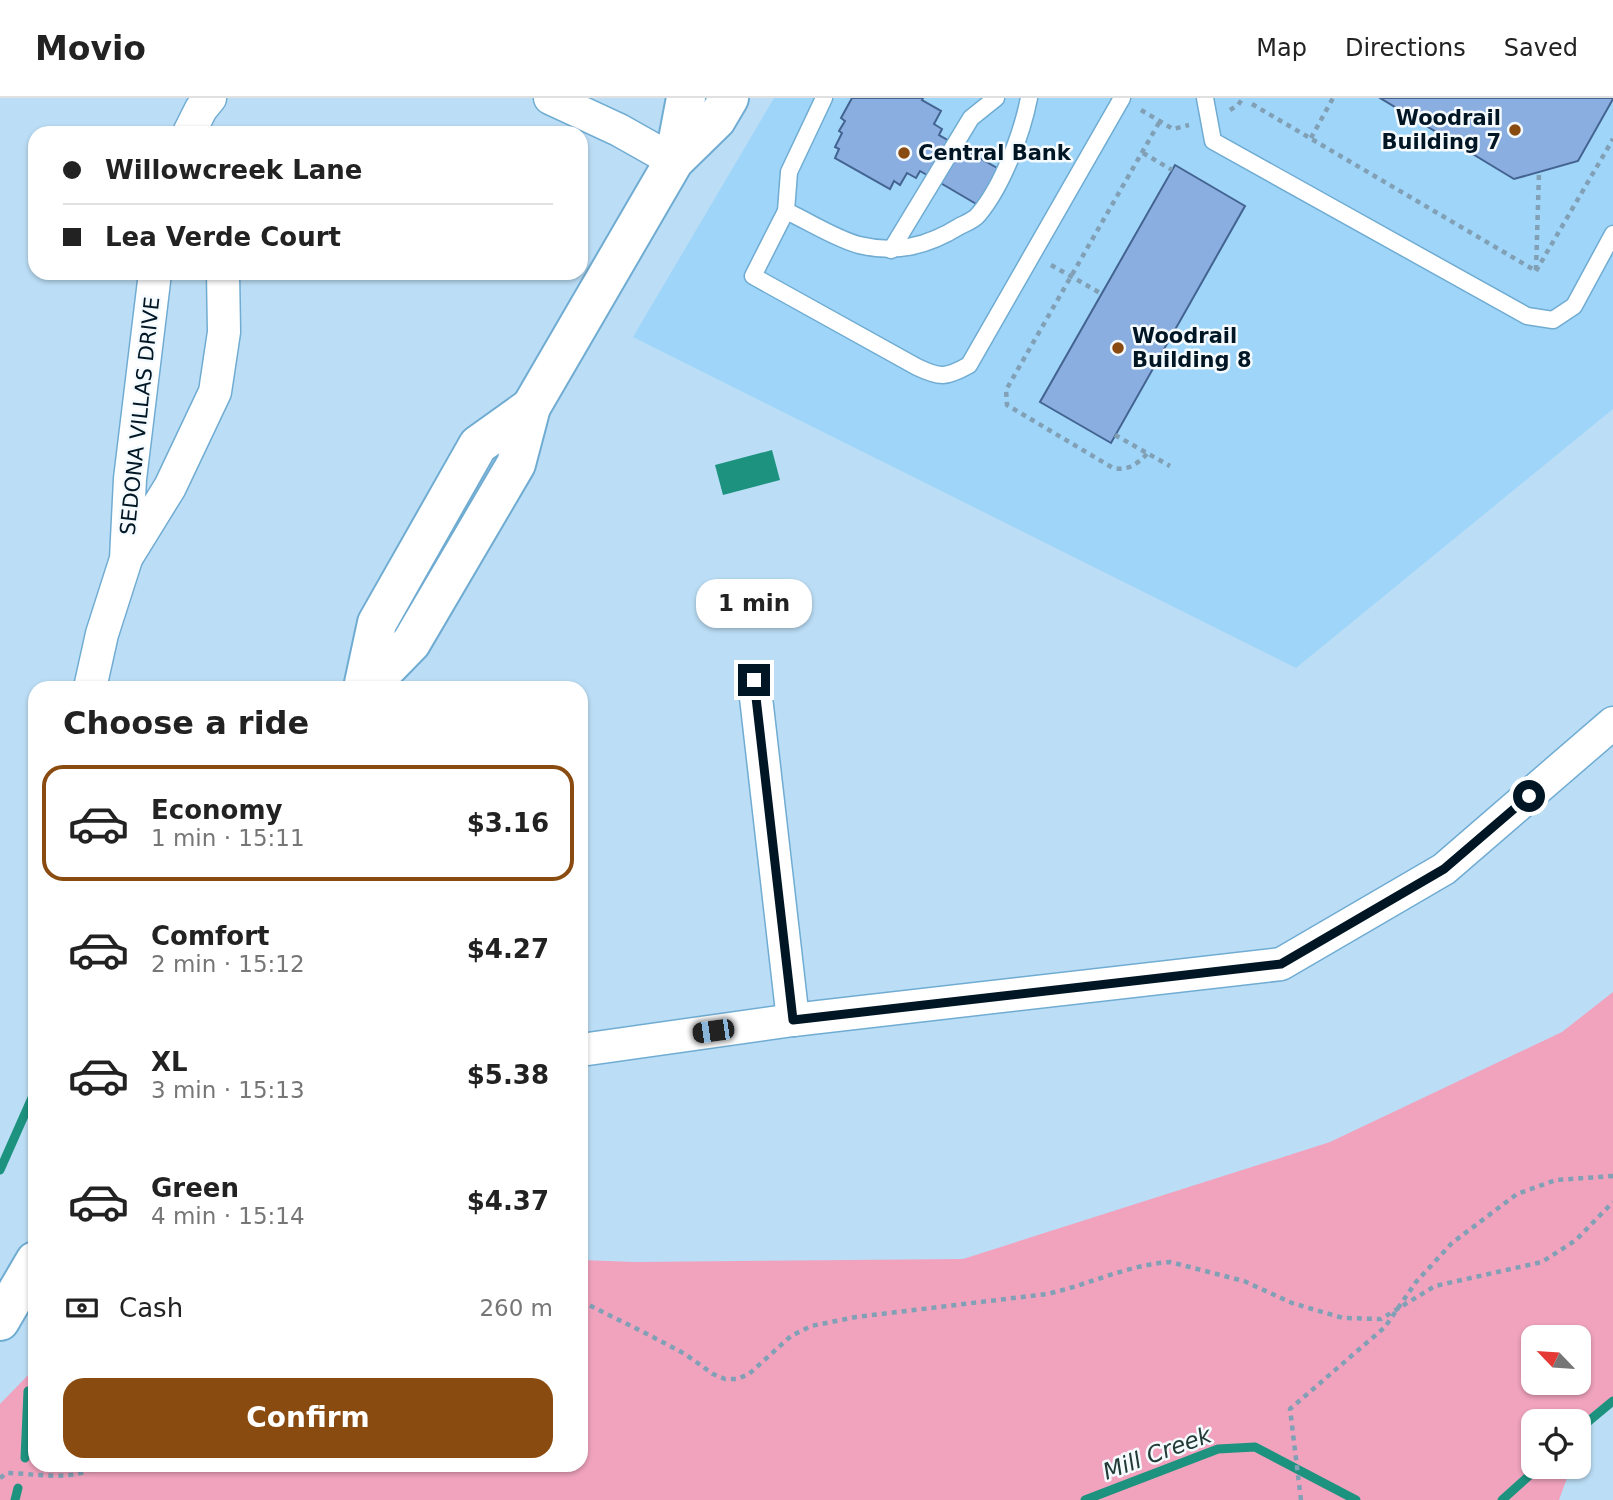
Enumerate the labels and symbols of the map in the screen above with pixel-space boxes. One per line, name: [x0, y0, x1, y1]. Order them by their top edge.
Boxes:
place label: Woodrail Building 7: [1382, 106, 1501, 154]
marker: Woodrail Building 7: [1507, 122, 1523, 138]
place label: Central Bank: [918, 141, 1072, 165]
marker: Central Bank: [896, 145, 912, 161]
street label: SEDONA VILLAS DRIVE: [116, 296, 164, 536]
place label: Woodrail Building 8: [1132, 324, 1252, 372]
marker: Woodrail Building 8: [1110, 340, 1126, 356]
callout: 1 min: [696, 578, 812, 628]
route end: [738, 664, 770, 696]
route start: [1513, 780, 1545, 812]
car: [691, 1018, 736, 1044]
north arrow: [1521, 1325, 1591, 1395]
water label: Mill Creek: [1099, 1421, 1216, 1485]

